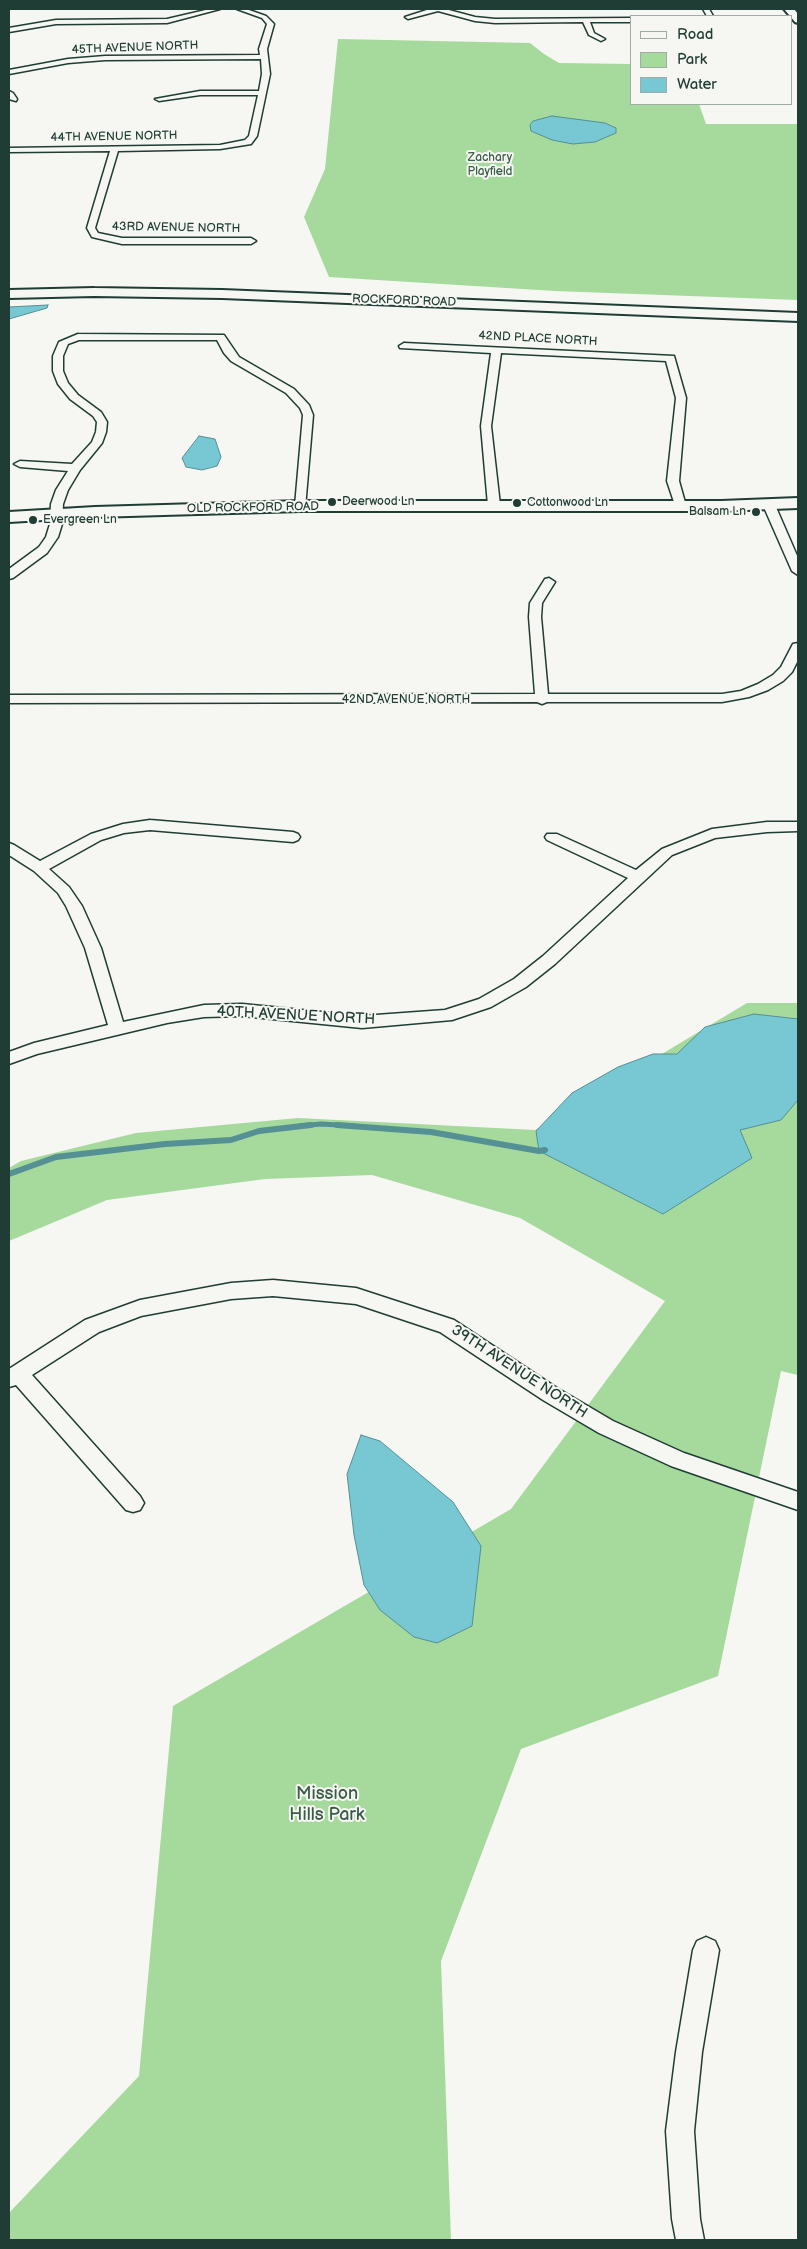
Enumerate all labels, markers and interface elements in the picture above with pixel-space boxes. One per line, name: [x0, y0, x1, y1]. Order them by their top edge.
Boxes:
legend: [630, 15, 792, 105]
text: Road: [677, 25, 713, 44]
street label: 45TH AVENUE NORTH: [71, 39, 199, 57]
text: Park: [677, 50, 707, 69]
text: Water: [677, 75, 717, 94]
street label: 44TH AVENUE NORTH: [50, 129, 178, 145]
park label: Zachary Playfield: [468, 151, 512, 179]
street label: 43RD AVENUE NORTH: [112, 220, 240, 236]
street label: ROCKFORD ROAD: [352, 292, 456, 310]
street label: 42ND PLACE NORTH: [478, 329, 598, 349]
place label: Deerwood Ln: [342, 495, 415, 509]
marker: Deerwood Ln: [326, 496, 338, 508]
place label: Cottonwood Ln: [527, 496, 608, 510]
marker: Cottonwood Ln: [511, 497, 523, 509]
street label: OLD ROCKFORD ROAD: [187, 500, 319, 516]
place label: Balsam Ln: [689, 505, 746, 519]
marker: Balsam Ln: [750, 506, 762, 518]
place label: Evergreen Ln: [43, 513, 117, 527]
marker: Evergreen Ln: [27, 514, 39, 526]
street label: 42ND AVENUE NORTH: [342, 693, 470, 707]
street label: 40TH AVENUE NORTH: [216, 1003, 376, 1029]
street label: 39TH AVENUE NORTH: [448, 1321, 590, 1423]
park label: Mission Hills Park: [289, 1783, 365, 1826]

